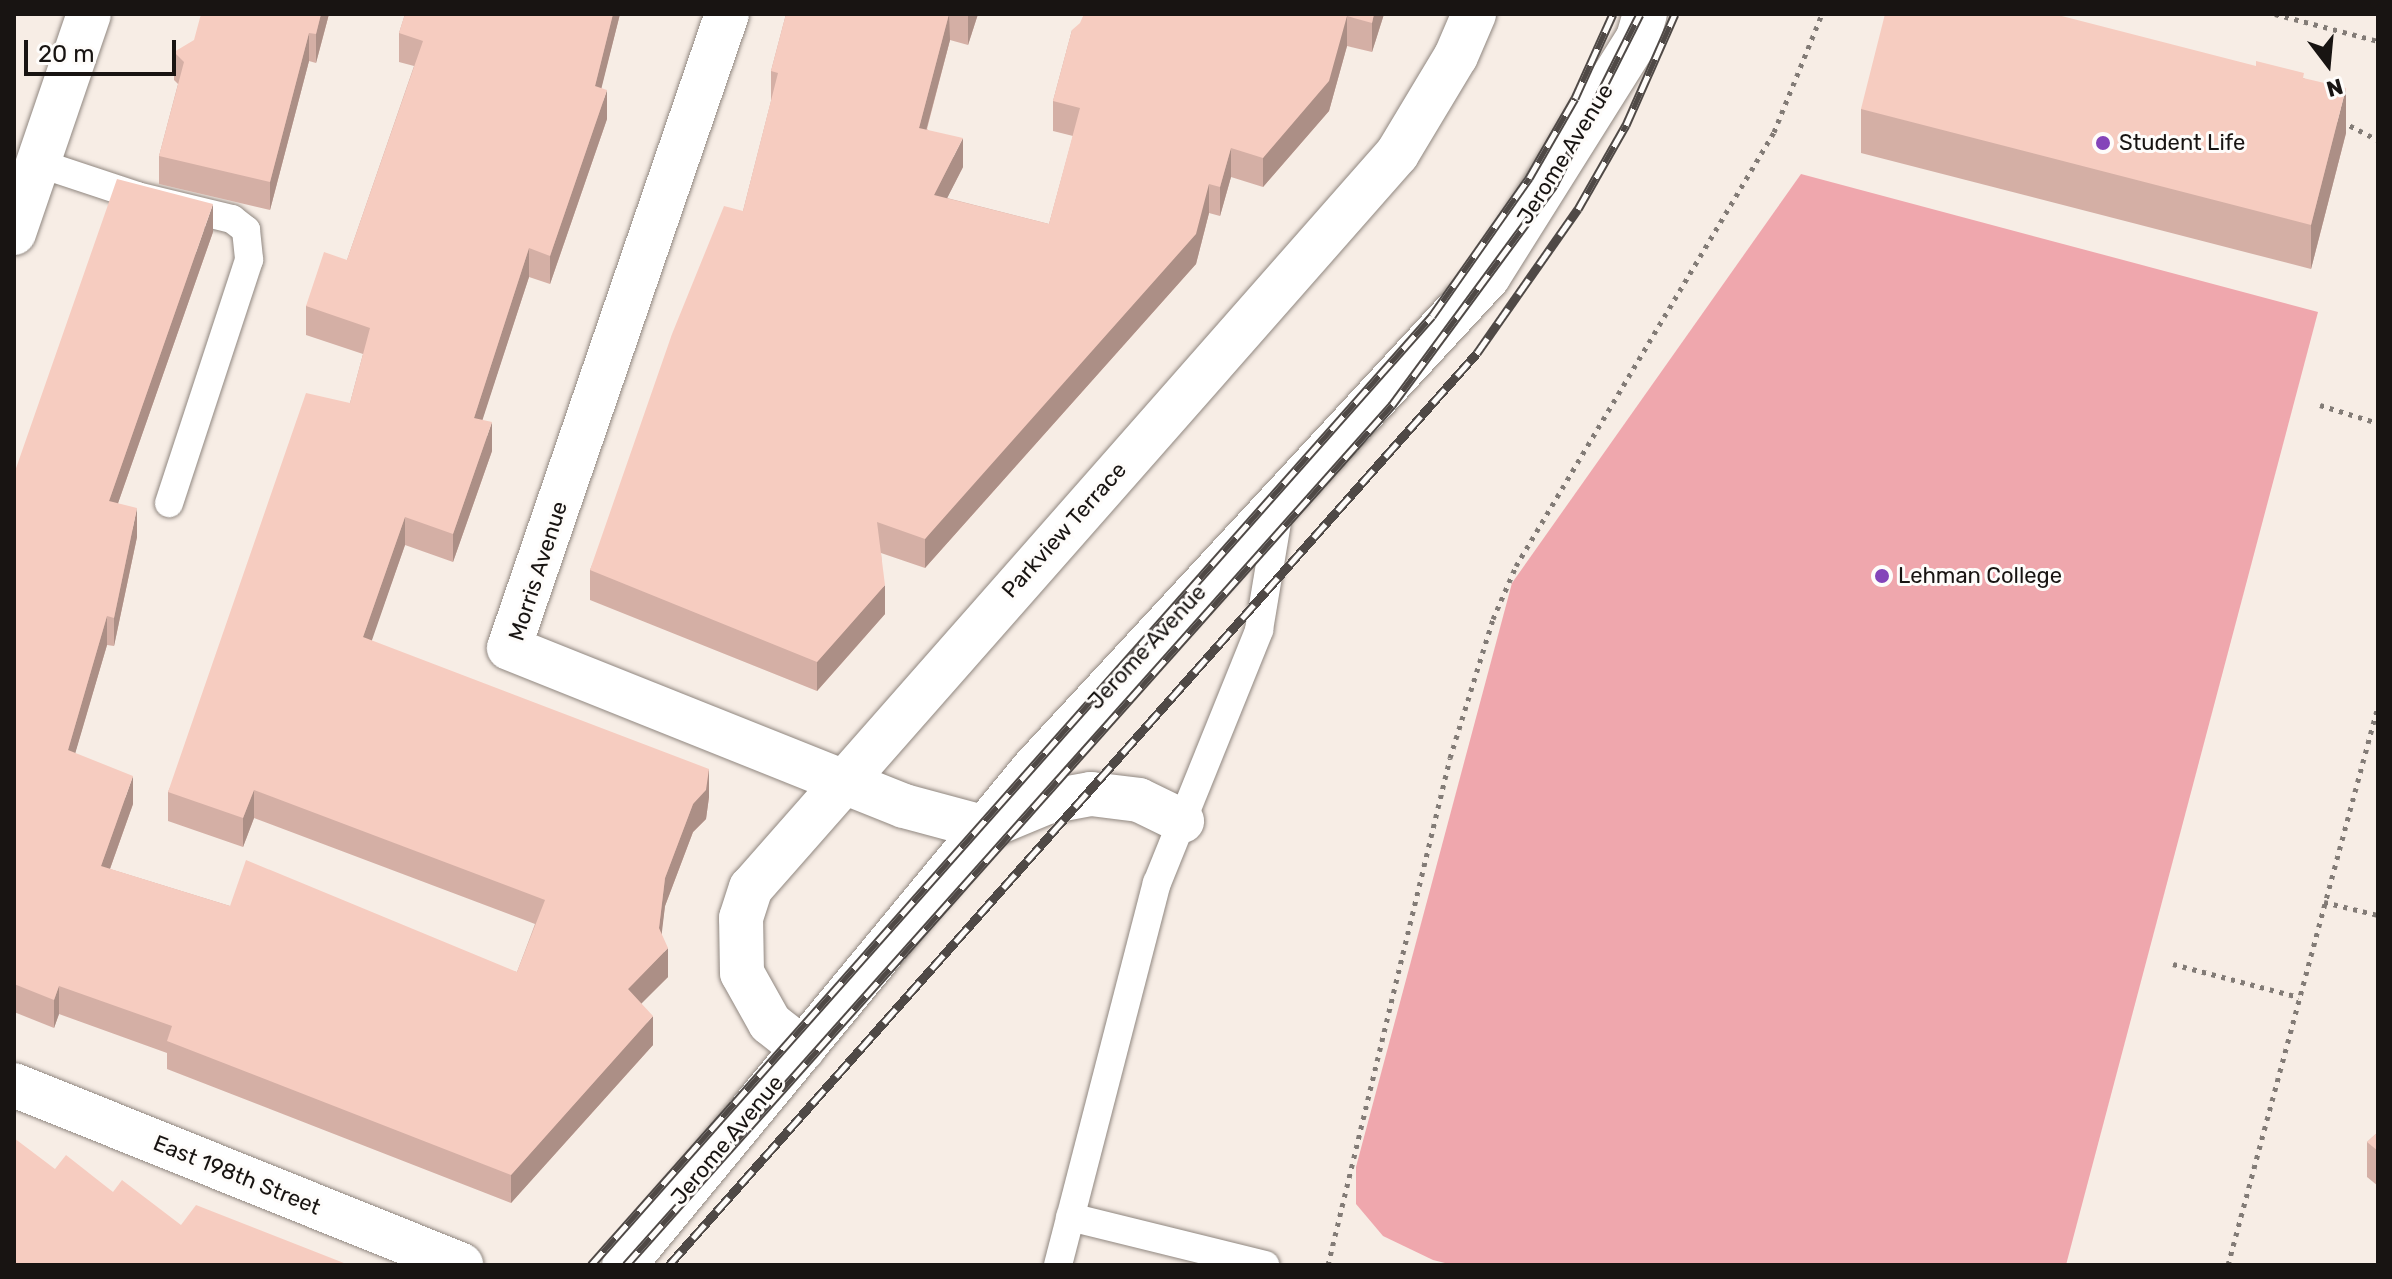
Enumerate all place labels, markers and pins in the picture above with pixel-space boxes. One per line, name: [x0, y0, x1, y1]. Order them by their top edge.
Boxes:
place label: Student Life: [2119, 130, 2245, 156]
marker: Student Life: [2094, 134, 2112, 152]
place label: Lehman College: [1898, 563, 2062, 589]
marker: Lehman College: [1873, 567, 1891, 585]

